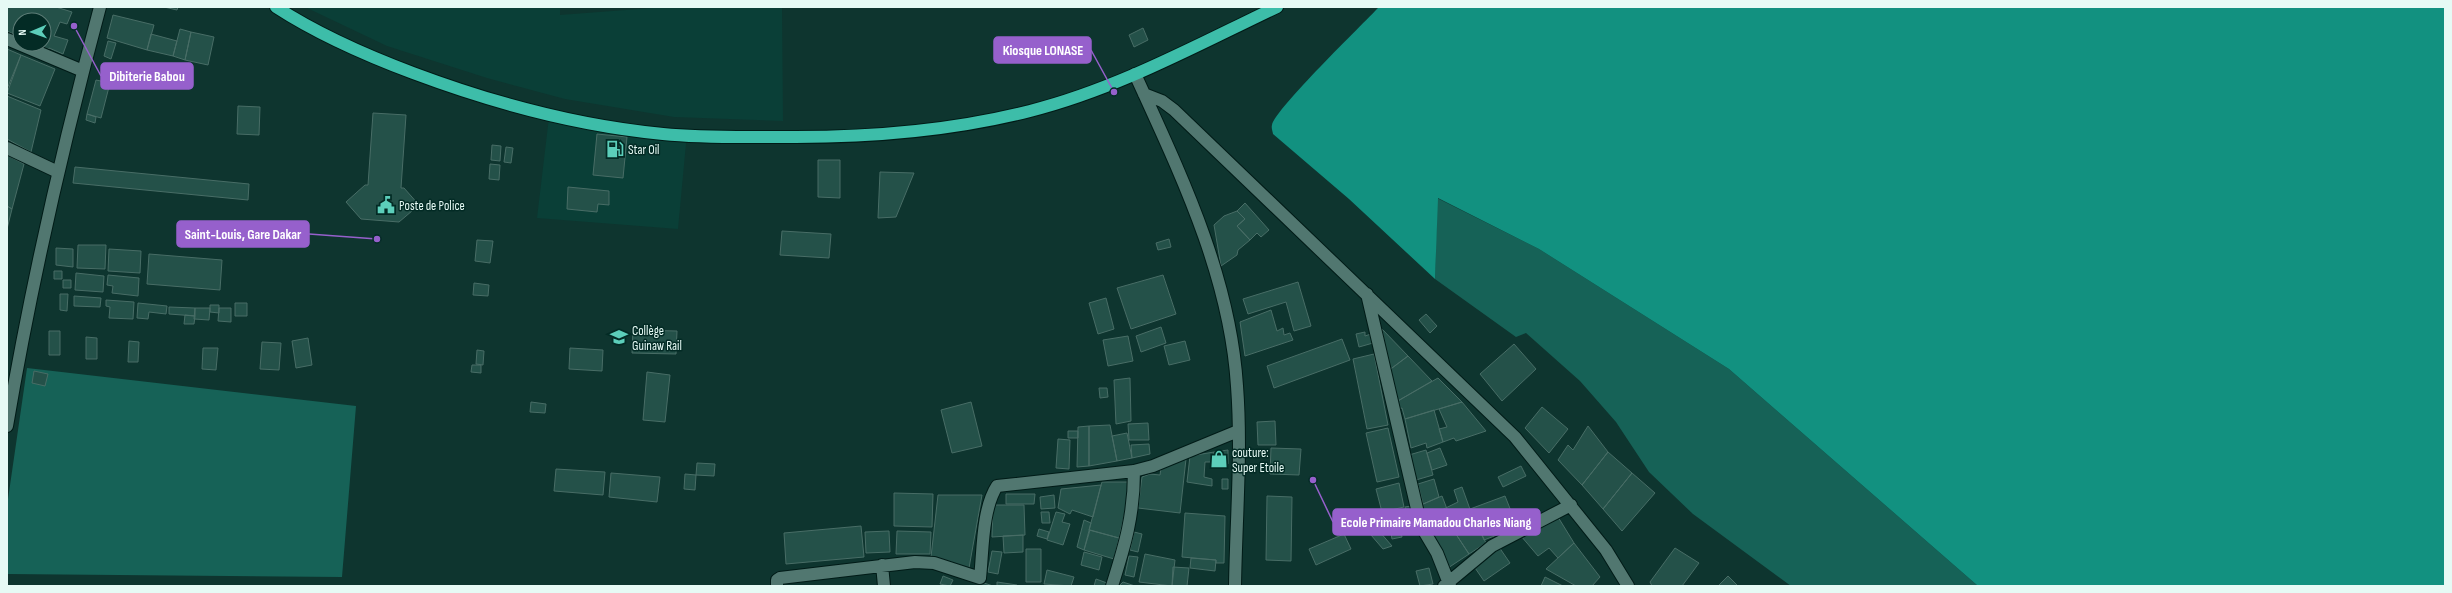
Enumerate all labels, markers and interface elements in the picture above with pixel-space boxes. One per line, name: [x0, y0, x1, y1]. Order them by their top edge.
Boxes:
north arrow: [12, 12, 52, 52]
text: N: [16, 29, 29, 35]
callout: Kiosque LONASE: [994, 37, 1091, 63]
text: Kiosque LONASE: [1003, 42, 1083, 59]
callout: Dibiterie Babou: [101, 63, 193, 89]
text: Dibiterie Babou: [109, 68, 185, 85]
fuel station icon: Star Oil: [605, 139, 625, 159]
place label: Star Oil: [628, 142, 660, 158]
public building icon: Poste de Police: [376, 195, 396, 215]
place label: Poste de Police: [399, 198, 465, 214]
callout: Saint-Louis, Gare Dakar: [177, 221, 309, 247]
text: Saint-Louis, Gare Dakar: [185, 226, 302, 243]
place label: Collège Guinaw Rail: [632, 323, 682, 354]
school or university icon: Collège Guinaw Rail: [609, 327, 629, 347]
place label: couture: Super Etoile: [1232, 445, 1284, 476]
shop icon: couture: Super Etoile: [1209, 449, 1229, 469]
callout: Ecole Primaire Mamadou Charles Niang: [1333, 509, 1540, 535]
text: Ecole Primaire Mamadou Charles Niang: [1341, 514, 1531, 531]

